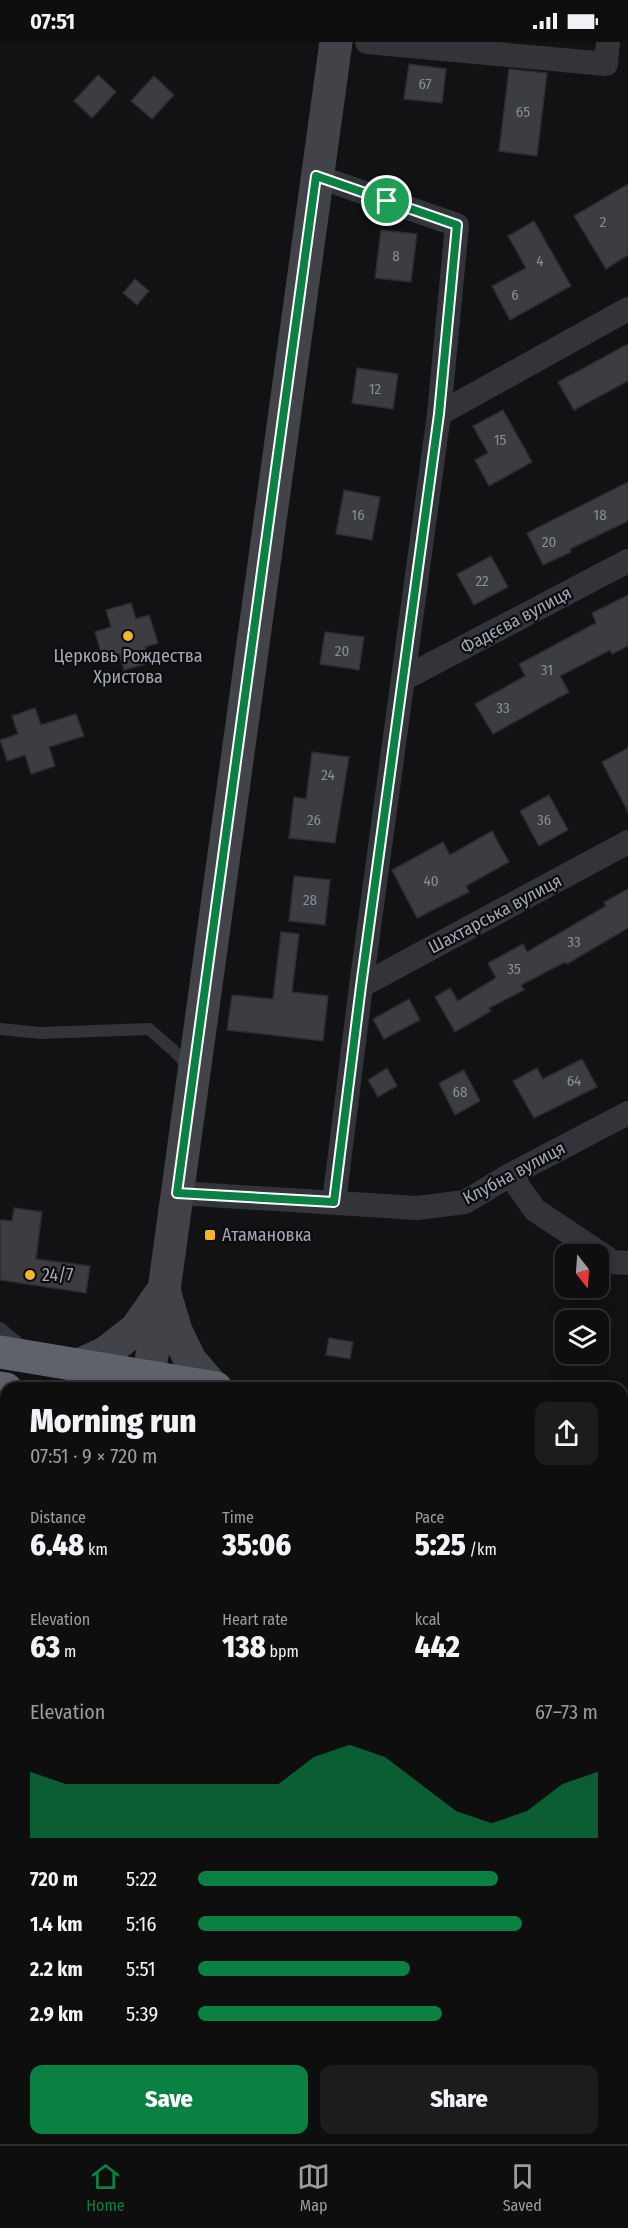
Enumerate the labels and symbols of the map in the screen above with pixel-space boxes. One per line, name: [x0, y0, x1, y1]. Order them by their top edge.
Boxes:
house number: 67: [418, 75, 432, 93]
house number: 65: [516, 103, 530, 121]
pin: [361, 175, 412, 226]
house number: 2: [600, 213, 607, 231]
house number: 8: [392, 247, 400, 265]
house number: 4: [536, 252, 544, 270]
house number: 6: [511, 286, 519, 304]
house number: 12: [369, 380, 382, 398]
house number: 15: [494, 431, 506, 449]
house number: 16: [351, 506, 365, 524]
house number: 18: [593, 506, 607, 524]
house number: 20: [542, 533, 556, 551]
house number: 22: [475, 572, 489, 590]
street label: Фадєєва вулиця: [457, 582, 575, 658]
marker: Церковь Рождества Христова: [121, 629, 135, 643]
house number: 20: [335, 642, 349, 660]
place label: Церковь Рождества Христова: [53, 645, 203, 688]
house number: 31: [541, 661, 553, 679]
house number: 33: [496, 699, 510, 717]
house number: 24: [321, 766, 335, 784]
house number: 26: [307, 811, 321, 829]
house number: 36: [537, 811, 551, 829]
street label: Шахтарська вулиця: [425, 870, 565, 958]
house number: 40: [423, 872, 439, 890]
house number: 28: [303, 891, 317, 909]
house number: 33: [567, 933, 581, 951]
house number: 35: [507, 960, 521, 978]
house number: 64: [567, 1072, 581, 1090]
house number: 68: [453, 1083, 467, 1101]
street label: Клубна вулиця: [459, 1137, 569, 1209]
place label: Атамановка: [222, 1224, 312, 1246]
marker: Атамановка: [203, 1228, 217, 1242]
north arrow: [555, 1244, 609, 1298]
place label: 24/7: [42, 1264, 74, 1286]
marker: 24/7: [23, 1268, 37, 1282]

